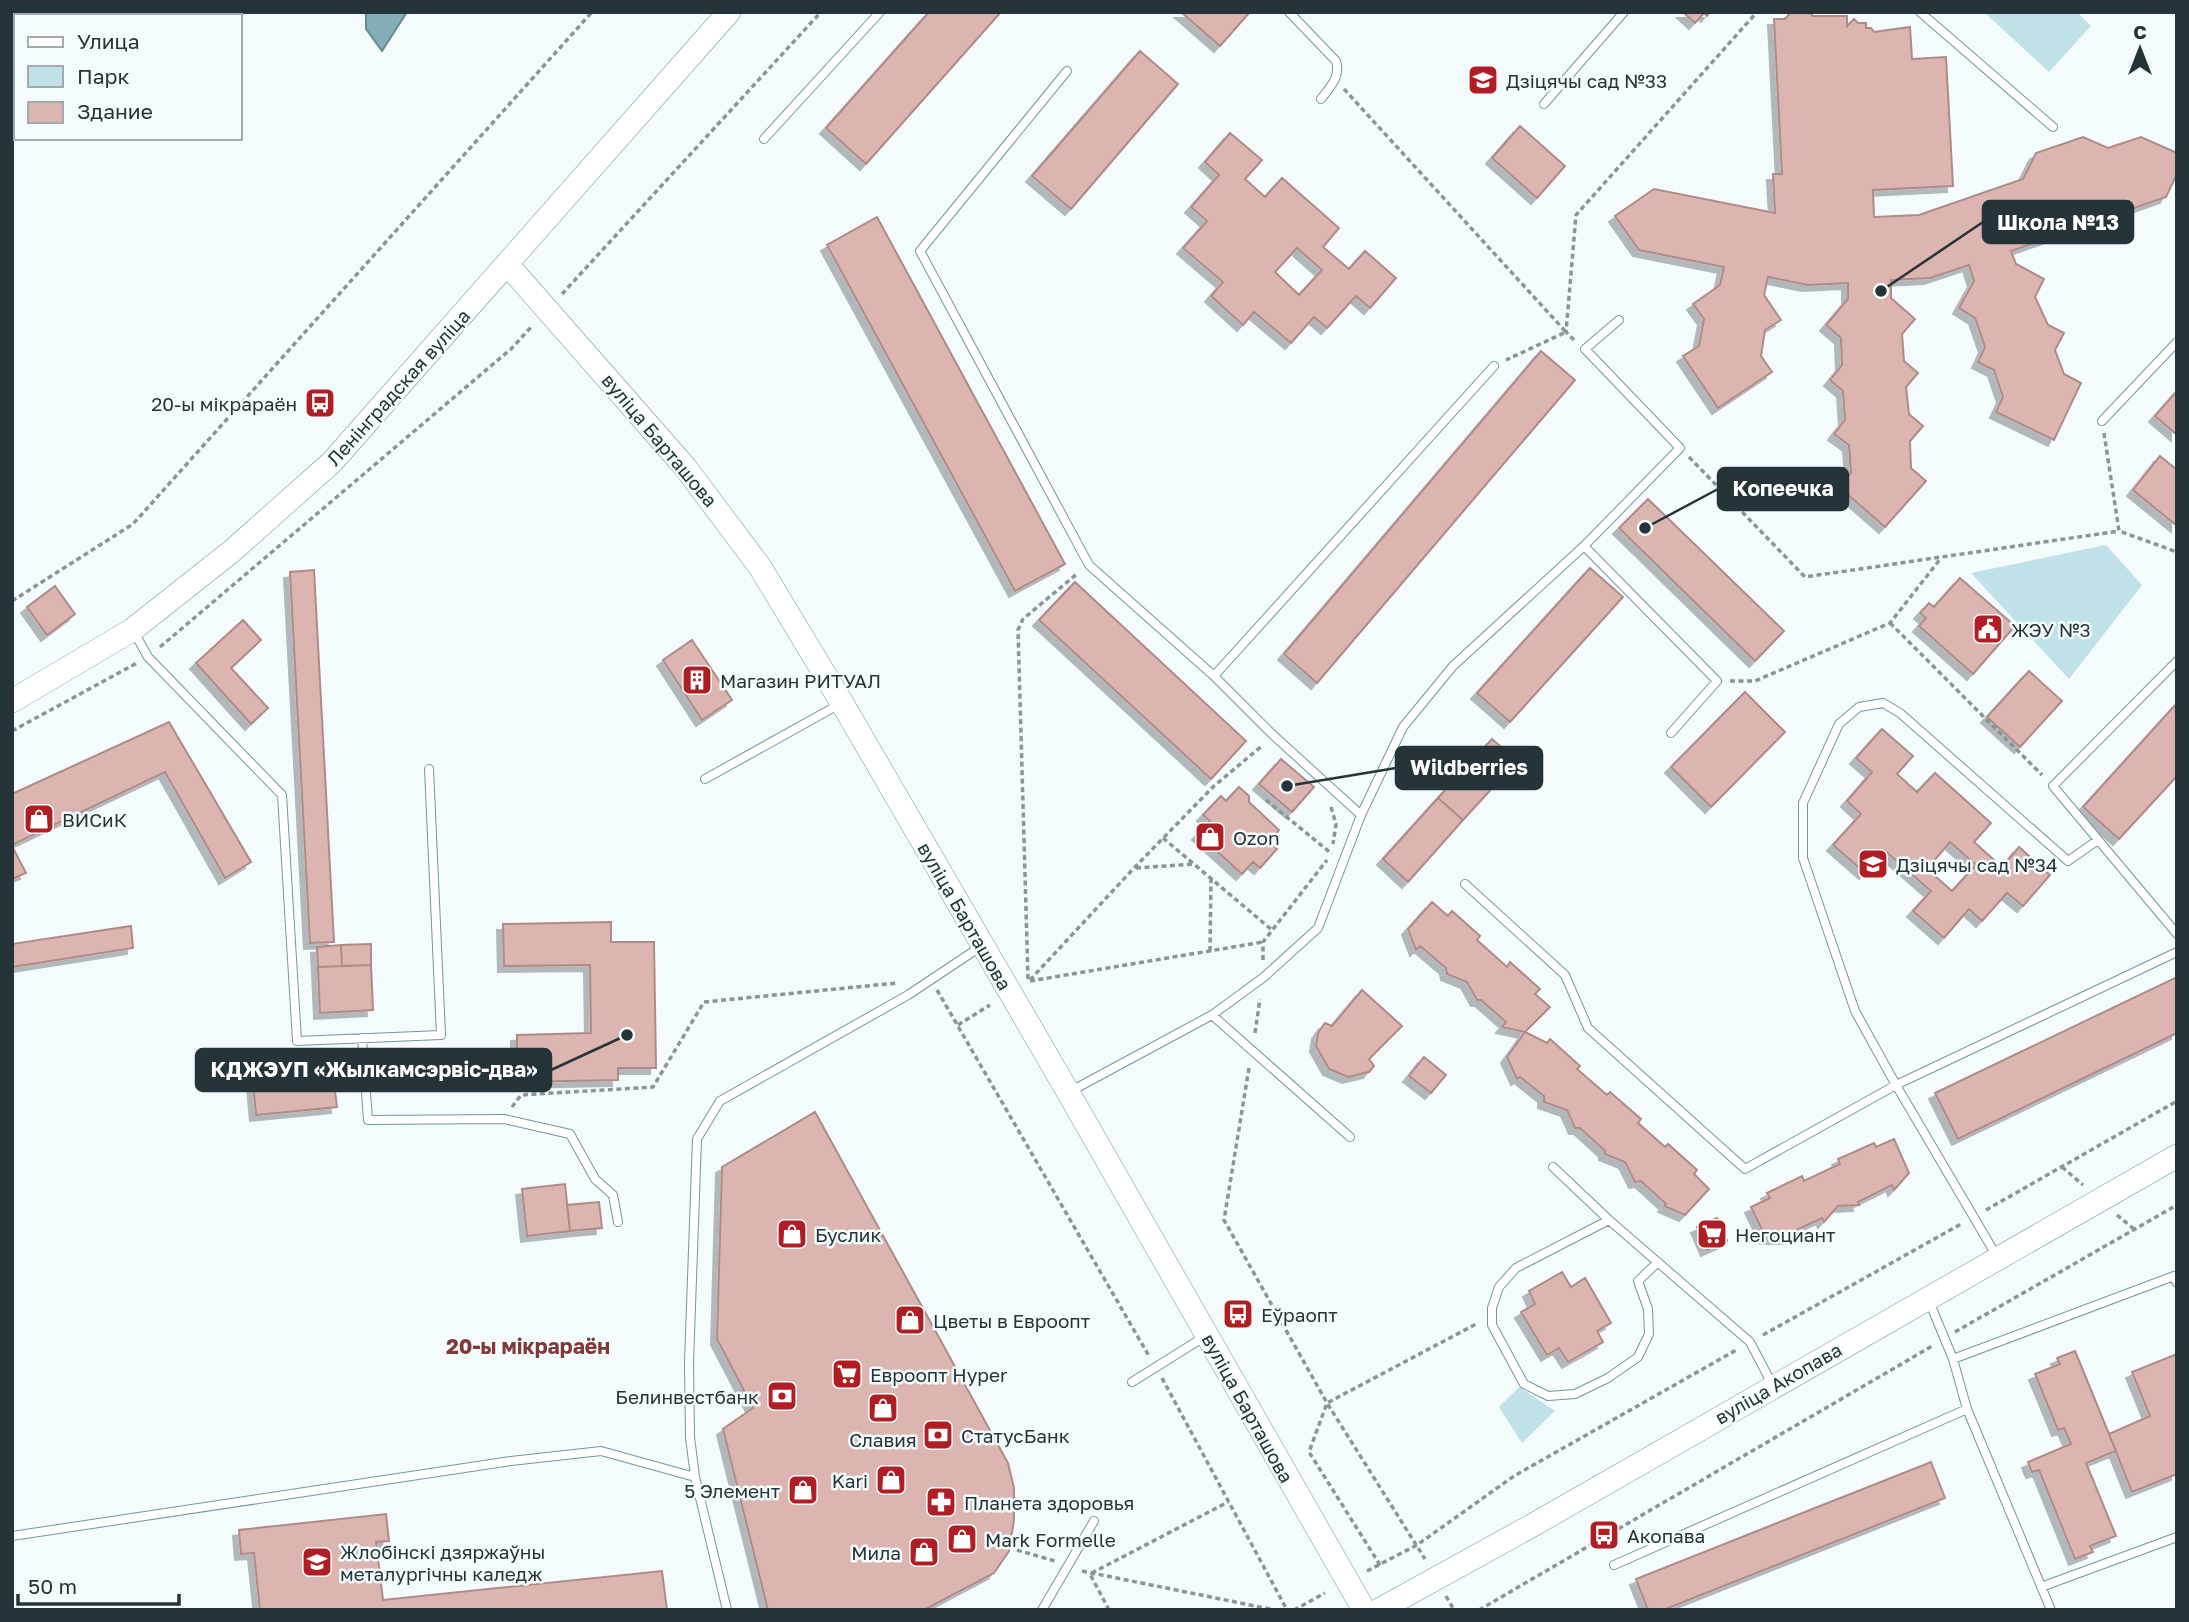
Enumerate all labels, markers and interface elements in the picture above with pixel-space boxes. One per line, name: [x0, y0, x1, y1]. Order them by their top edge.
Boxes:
legend: [14, 14, 242, 140]
north arrow: [2105, 14, 2175, 84]
text: С: [2133, 20, 2147, 43]
text: Улица: [77, 28, 140, 54]
text: Парк: [77, 63, 130, 89]
school or university icon: Дзіцячы сад №33: [1466, 63, 1500, 97]
place label: Дзіцячы сад №33: [1506, 69, 1667, 92]
text: Здание: [77, 98, 153, 124]
callout: Школа №13: [1983, 201, 2133, 243]
text: Школа №13: [1997, 209, 2119, 235]
street label: Ленінградская вуліца: [322, 304, 474, 470]
street label: вуліца Барташова: [597, 369, 723, 511]
bus stop icon: 20-ы мікрараён: [303, 386, 337, 420]
place label: 20-ы мікрараён: [151, 392, 297, 415]
callout: Копеечка: [1718, 468, 1848, 510]
text: Копеечка: [1732, 475, 1834, 501]
public building icon: ЖЭУ №3: [1971, 612, 2005, 646]
place label: ЖЭУ №3: [2011, 618, 2091, 641]
building icon: Магазин РИТУАЛ: [680, 663, 714, 697]
place label: Магазин РИТУАЛ: [720, 669, 881, 692]
callout: Wildberries: [1396, 747, 1542, 789]
text: Wildberries: [1410, 754, 1528, 780]
shop icon: ВИСиК: [22, 802, 56, 836]
place label: ВИСиК: [62, 808, 127, 831]
shop icon: Ozon: [1193, 820, 1227, 854]
place label: Ozon: [1233, 826, 1280, 849]
street label: вуліца Барташова: [913, 838, 1017, 994]
school or university icon: Дзіцячы сад №34: [1856, 847, 1890, 881]
place label: Дзіцячы сад №34: [1896, 853, 2058, 876]
callout: КДЖЭУП «Жылкамсэрвіс-два»: [196, 1049, 551, 1091]
text: КДЖЭУП «Жылкамсэрвіс-два»: [210, 1056, 538, 1082]
shop icon: Буслик: [775, 1217, 809, 1251]
supermarket icon: Негоциант: [1695, 1217, 1729, 1251]
place label: Буслик: [815, 1223, 881, 1246]
place label: Негоциант: [1735, 1223, 1835, 1246]
bus stop icon: Еўраопт: [1221, 1297, 1255, 1331]
shop icon: Цветы в Евроопт: [893, 1303, 927, 1337]
place label: Еўраопт: [1261, 1303, 1338, 1326]
place label: Цветы в Евроопт: [933, 1309, 1090, 1332]
street label: вуліца Барташова: [1197, 1329, 1299, 1487]
district label: 20-ы мікрараён: [446, 1333, 610, 1359]
street label: вуліца Акопава: [1711, 1337, 1845, 1429]
supermarket icon: Евроопт Hyper: [830, 1357, 864, 1391]
place label: Евроопт Hyper: [870, 1363, 1008, 1386]
bank icon: Белинвестбанк: [765, 1379, 799, 1413]
place label: Белинвестбанк: [615, 1385, 759, 1408]
shop icon: Славия: [866, 1391, 900, 1425]
bank icon: СтатусБанк: [921, 1418, 955, 1452]
place label: СтатусБанк: [961, 1424, 1070, 1447]
place label: Славия: [849, 1428, 917, 1451]
shop icon: Kari: [874, 1463, 908, 1497]
place label: Kari: [832, 1469, 868, 1492]
shop icon: 5 Элемент: [786, 1473, 820, 1507]
place label: 5 Элемент: [684, 1479, 780, 1502]
pharmacy icon: Планета здоровья: [924, 1485, 958, 1519]
place label: Планета здоровья: [964, 1491, 1134, 1514]
bus stop icon: Акопава: [1587, 1518, 1621, 1552]
shop icon: Mark Formelle: [945, 1522, 979, 1556]
place label: Акопава: [1627, 1524, 1705, 1547]
place label: Mark Formelle: [985, 1528, 1116, 1551]
shop icon: Мила: [907, 1535, 941, 1569]
place label: Жлобінскі дзяржаўны металургічны каледж: [340, 1540, 545, 1585]
place label: Мила: [851, 1541, 901, 1564]
school or university icon: Жлобінскі дзяржаўны металургічны каледж: [300, 1545, 334, 1579]
scale bar: [18, 1562, 178, 1606]
text: 50 m: [28, 1573, 77, 1599]

